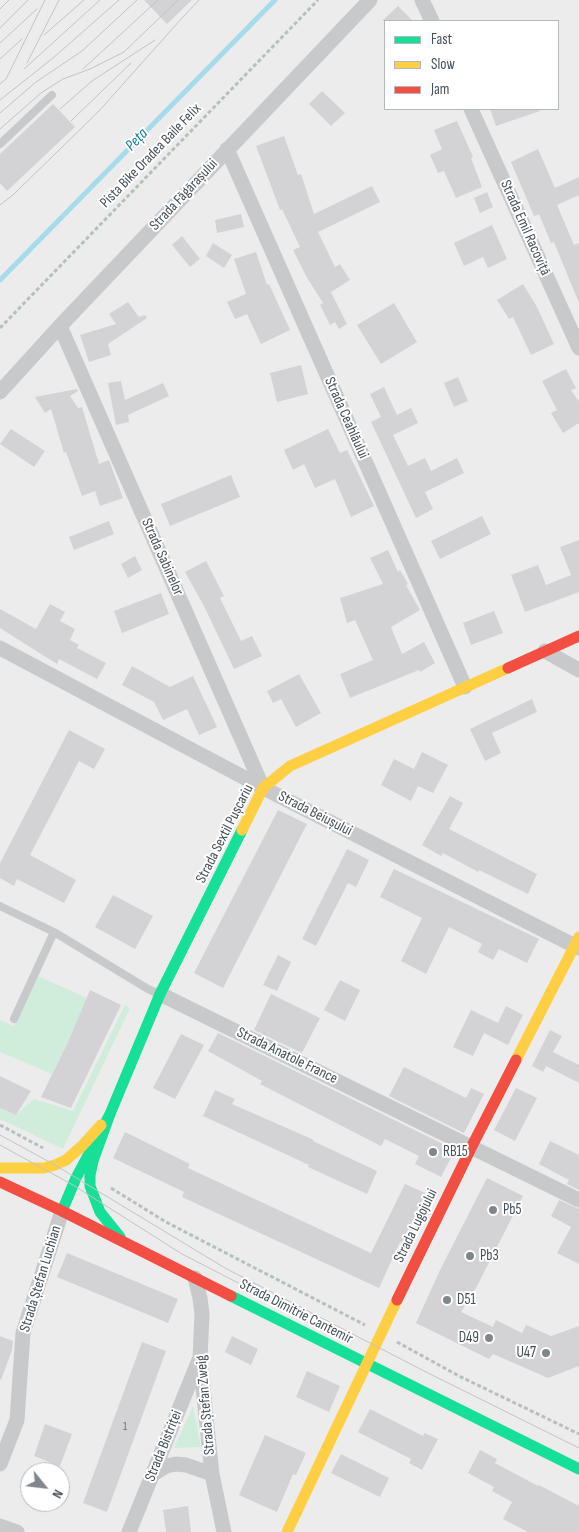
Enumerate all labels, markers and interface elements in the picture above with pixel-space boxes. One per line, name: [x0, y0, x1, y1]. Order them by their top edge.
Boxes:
legend: [384, 20, 559, 110]
text: Fast: [431, 30, 452, 49]
text: Slow: [431, 55, 455, 74]
text: Jam: [431, 80, 449, 99]
street label: Pista Bike Oradea Baile Felix: [97, 100, 205, 212]
water label: Peța: [122, 125, 152, 155]
street label: Strada Făgărașului: [146, 155, 222, 235]
street label: Strada Emil Racoviță: [496, 178, 554, 278]
street label: Strada Ceahlăului: [320, 374, 372, 462]
street label: Strada Sabinelor: [137, 516, 187, 598]
street label: Strada Sextil Pușcariu: [192, 782, 258, 886]
street label: Strada Beiușului: [275, 788, 355, 840]
street label: Strada Anatole France: [234, 1024, 340, 1088]
place label: RB15: [443, 1143, 468, 1161]
marker: RB15: [427, 1146, 439, 1158]
street label: Strada Lugojului: [390, 1186, 442, 1266]
place label: Pb5: [503, 1201, 522, 1219]
marker: Pb5: [487, 1204, 499, 1216]
street label: Strada Ștefan Luchian: [16, 1224, 66, 1334]
place label: Pb3: [480, 1247, 499, 1265]
marker: Pb3: [464, 1250, 476, 1262]
street label: Strada Dimitrie Cantemir: [236, 1276, 356, 1348]
place label: D51: [457, 1291, 476, 1309]
marker: D51: [441, 1294, 453, 1306]
place label: D49: [459, 1329, 479, 1347]
marker: D49: [483, 1332, 495, 1344]
place label: U47: [516, 1344, 536, 1362]
marker: U47: [540, 1347, 552, 1359]
street label: Strada Ștefan Zweig: [193, 1354, 219, 1456]
street label: Strada Bistriței: [142, 1408, 186, 1484]
house number: 1: [123, 1420, 127, 1434]
north arrow: [20, 1462, 70, 1512]
text: N: [48, 1487, 67, 1501]

